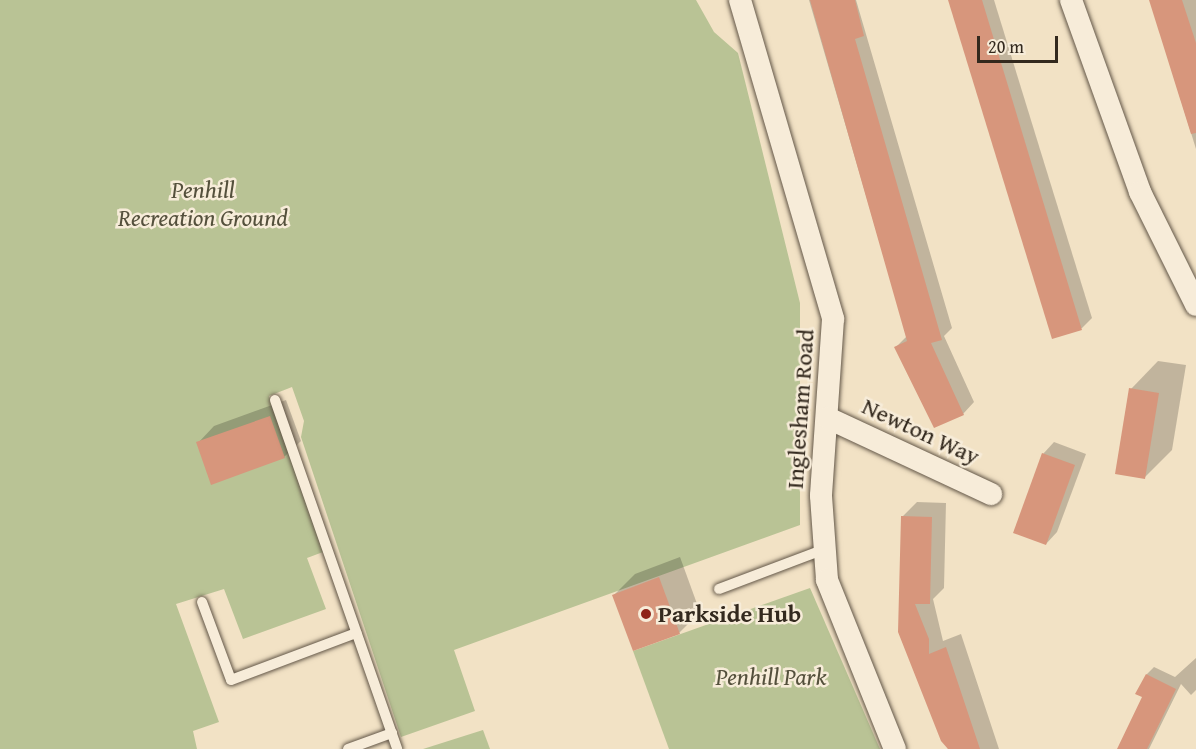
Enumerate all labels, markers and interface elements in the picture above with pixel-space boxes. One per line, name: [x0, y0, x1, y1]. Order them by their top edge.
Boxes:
scale bar: [980, 24, 1061, 62]
text: 20 m: [988, 33, 1024, 60]
park label: Penhill Recreation Ground: [118, 176, 288, 232]
street label: Inglesham Road: [780, 328, 820, 490]
street label: Newton Way: [858, 391, 984, 471]
place label: Parkside Hub: [658, 600, 801, 628]
marker: Parkside Hub: [639, 607, 653, 621]
park label: Penhill Park: [716, 663, 826, 691]

